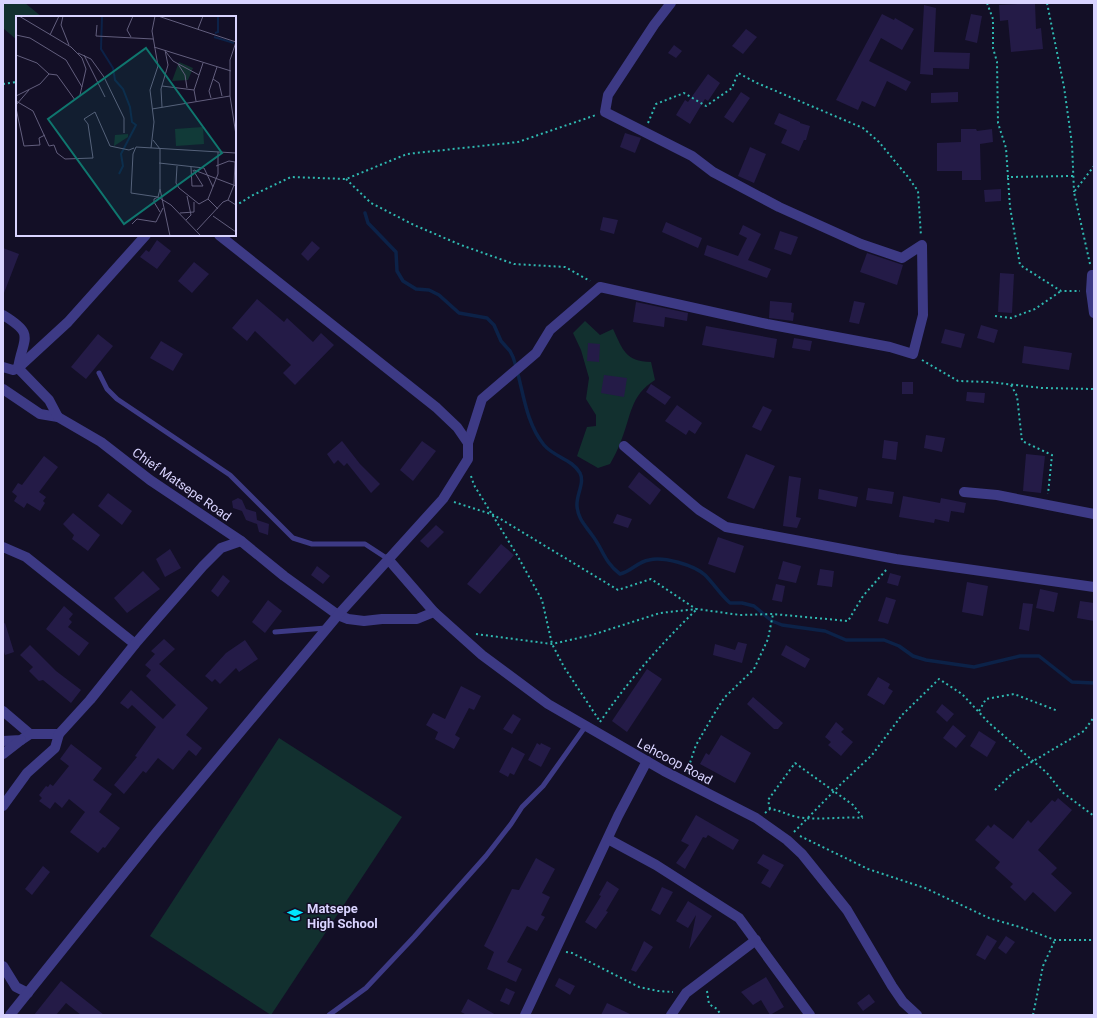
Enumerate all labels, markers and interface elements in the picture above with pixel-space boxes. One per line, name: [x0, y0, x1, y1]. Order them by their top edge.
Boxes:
inset map: [16, 16, 236, 236]
street label: Chief Matsepe Road: [130, 445, 234, 524]
street label: Lehcoop Road: [635, 735, 715, 788]
place label: Matsepe High School: [307, 901, 378, 931]
school or university icon: Matsepe High School: [286, 906, 304, 924]

